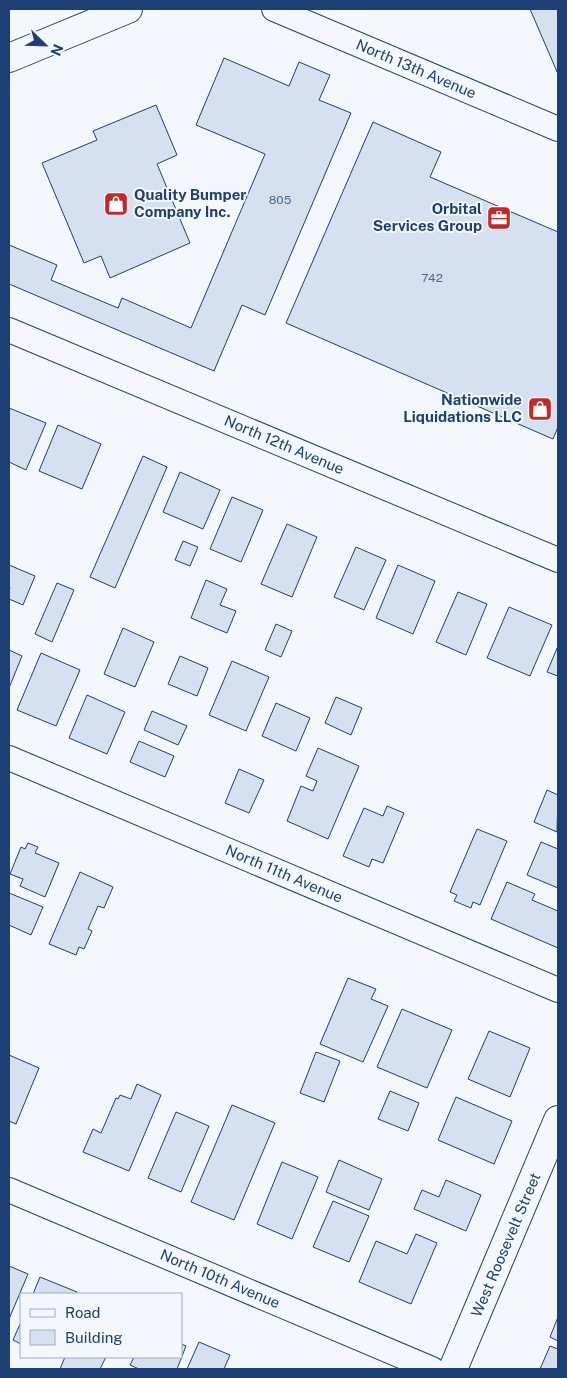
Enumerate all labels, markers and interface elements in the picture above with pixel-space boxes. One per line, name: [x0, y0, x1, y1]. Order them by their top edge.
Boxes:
north arrow: [20, 20, 70, 70]
street label: North 13th Avenue: [354, 36, 479, 102]
text: N: [47, 42, 66, 58]
place label: Quality Bumper Company Inc.: [134, 186, 246, 220]
shop icon: Quality Bumper Company Inc.: [103, 191, 129, 217]
house number: 805: [269, 193, 292, 207]
place label: Orbital Services Group: [373, 200, 482, 234]
office icon: Orbital Services Group: [486, 205, 512, 231]
house number: 742: [421, 271, 443, 285]
place label: Nationwide Liquidations LLC: [403, 391, 522, 425]
shop icon: Nationwide Liquidations LLC: [527, 396, 553, 422]
street label: North 12th Avenue: [222, 412, 347, 477]
street label: North 11th Avenue: [223, 841, 345, 906]
street label: West Roosevelt Street: [467, 1170, 544, 1319]
street label: North 10th Avenue: [158, 1246, 283, 1311]
legend: [20, 1293, 182, 1358]
text: Road: [65, 1304, 101, 1321]
text: Building: [65, 1329, 123, 1346]

